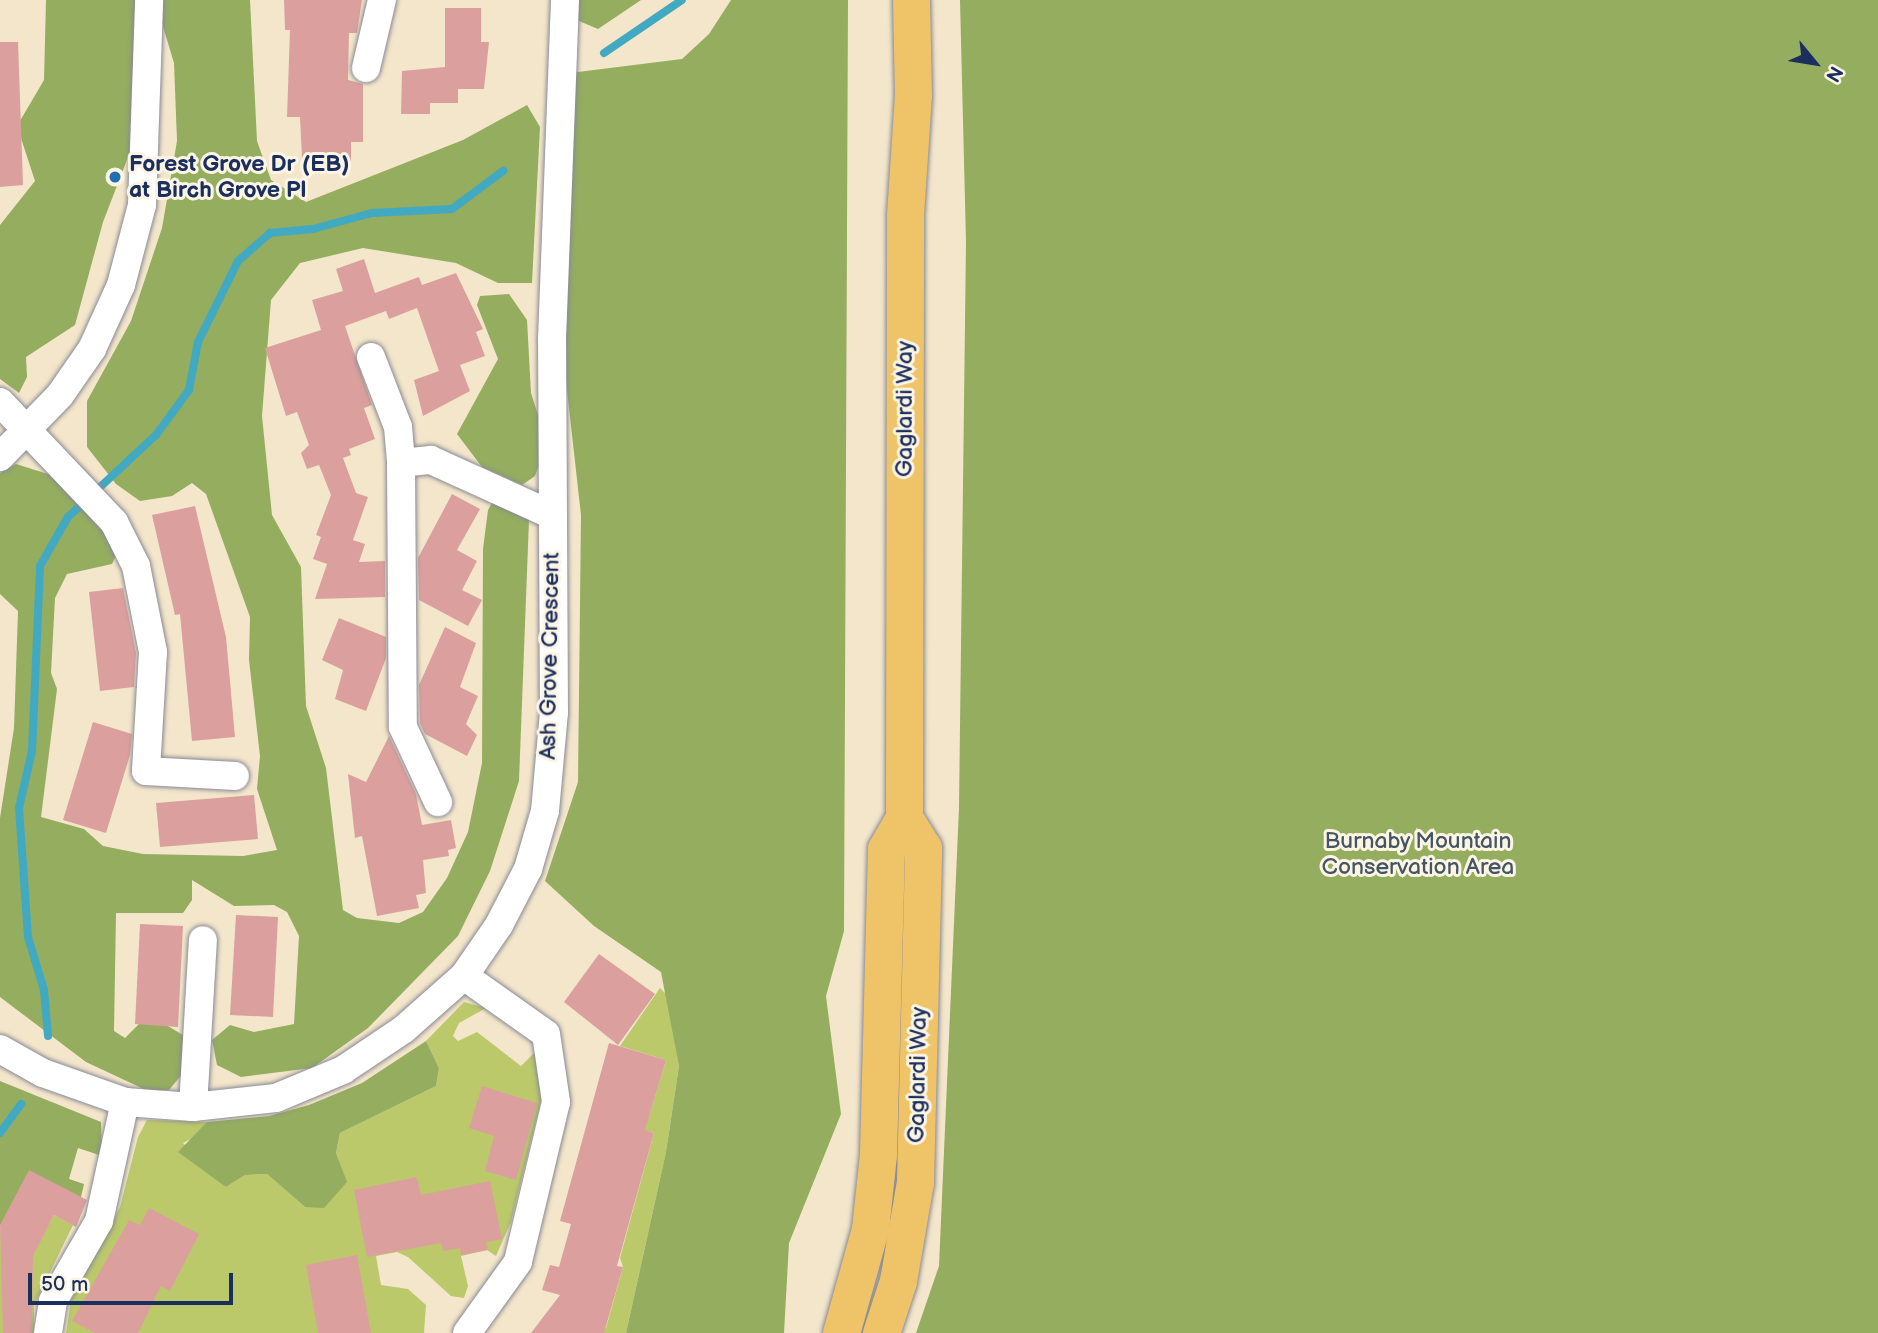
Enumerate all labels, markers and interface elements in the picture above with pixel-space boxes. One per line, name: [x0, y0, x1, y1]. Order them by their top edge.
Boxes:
north arrow: [1780, 28, 1850, 98]
text: N: [1820, 62, 1847, 86]
place label: Forest Grove Dr (EB) at Birch Grove Pl: [129, 150, 349, 204]
marker: Forest Grove Dr (EB) at Birch Grove Pl: [107, 169, 123, 185]
street label: Gaglardi Way: [891, 340, 919, 478]
street label: Ash Grove Crescent: [534, 552, 566, 760]
park label: Burnaby Mountain Conservation Area: [1322, 827, 1514, 881]
street label: Gaglardi Way: [903, 1006, 933, 1144]
scale bar: [32, 1260, 236, 1304]
text: 50 m: [41, 1272, 88, 1297]

